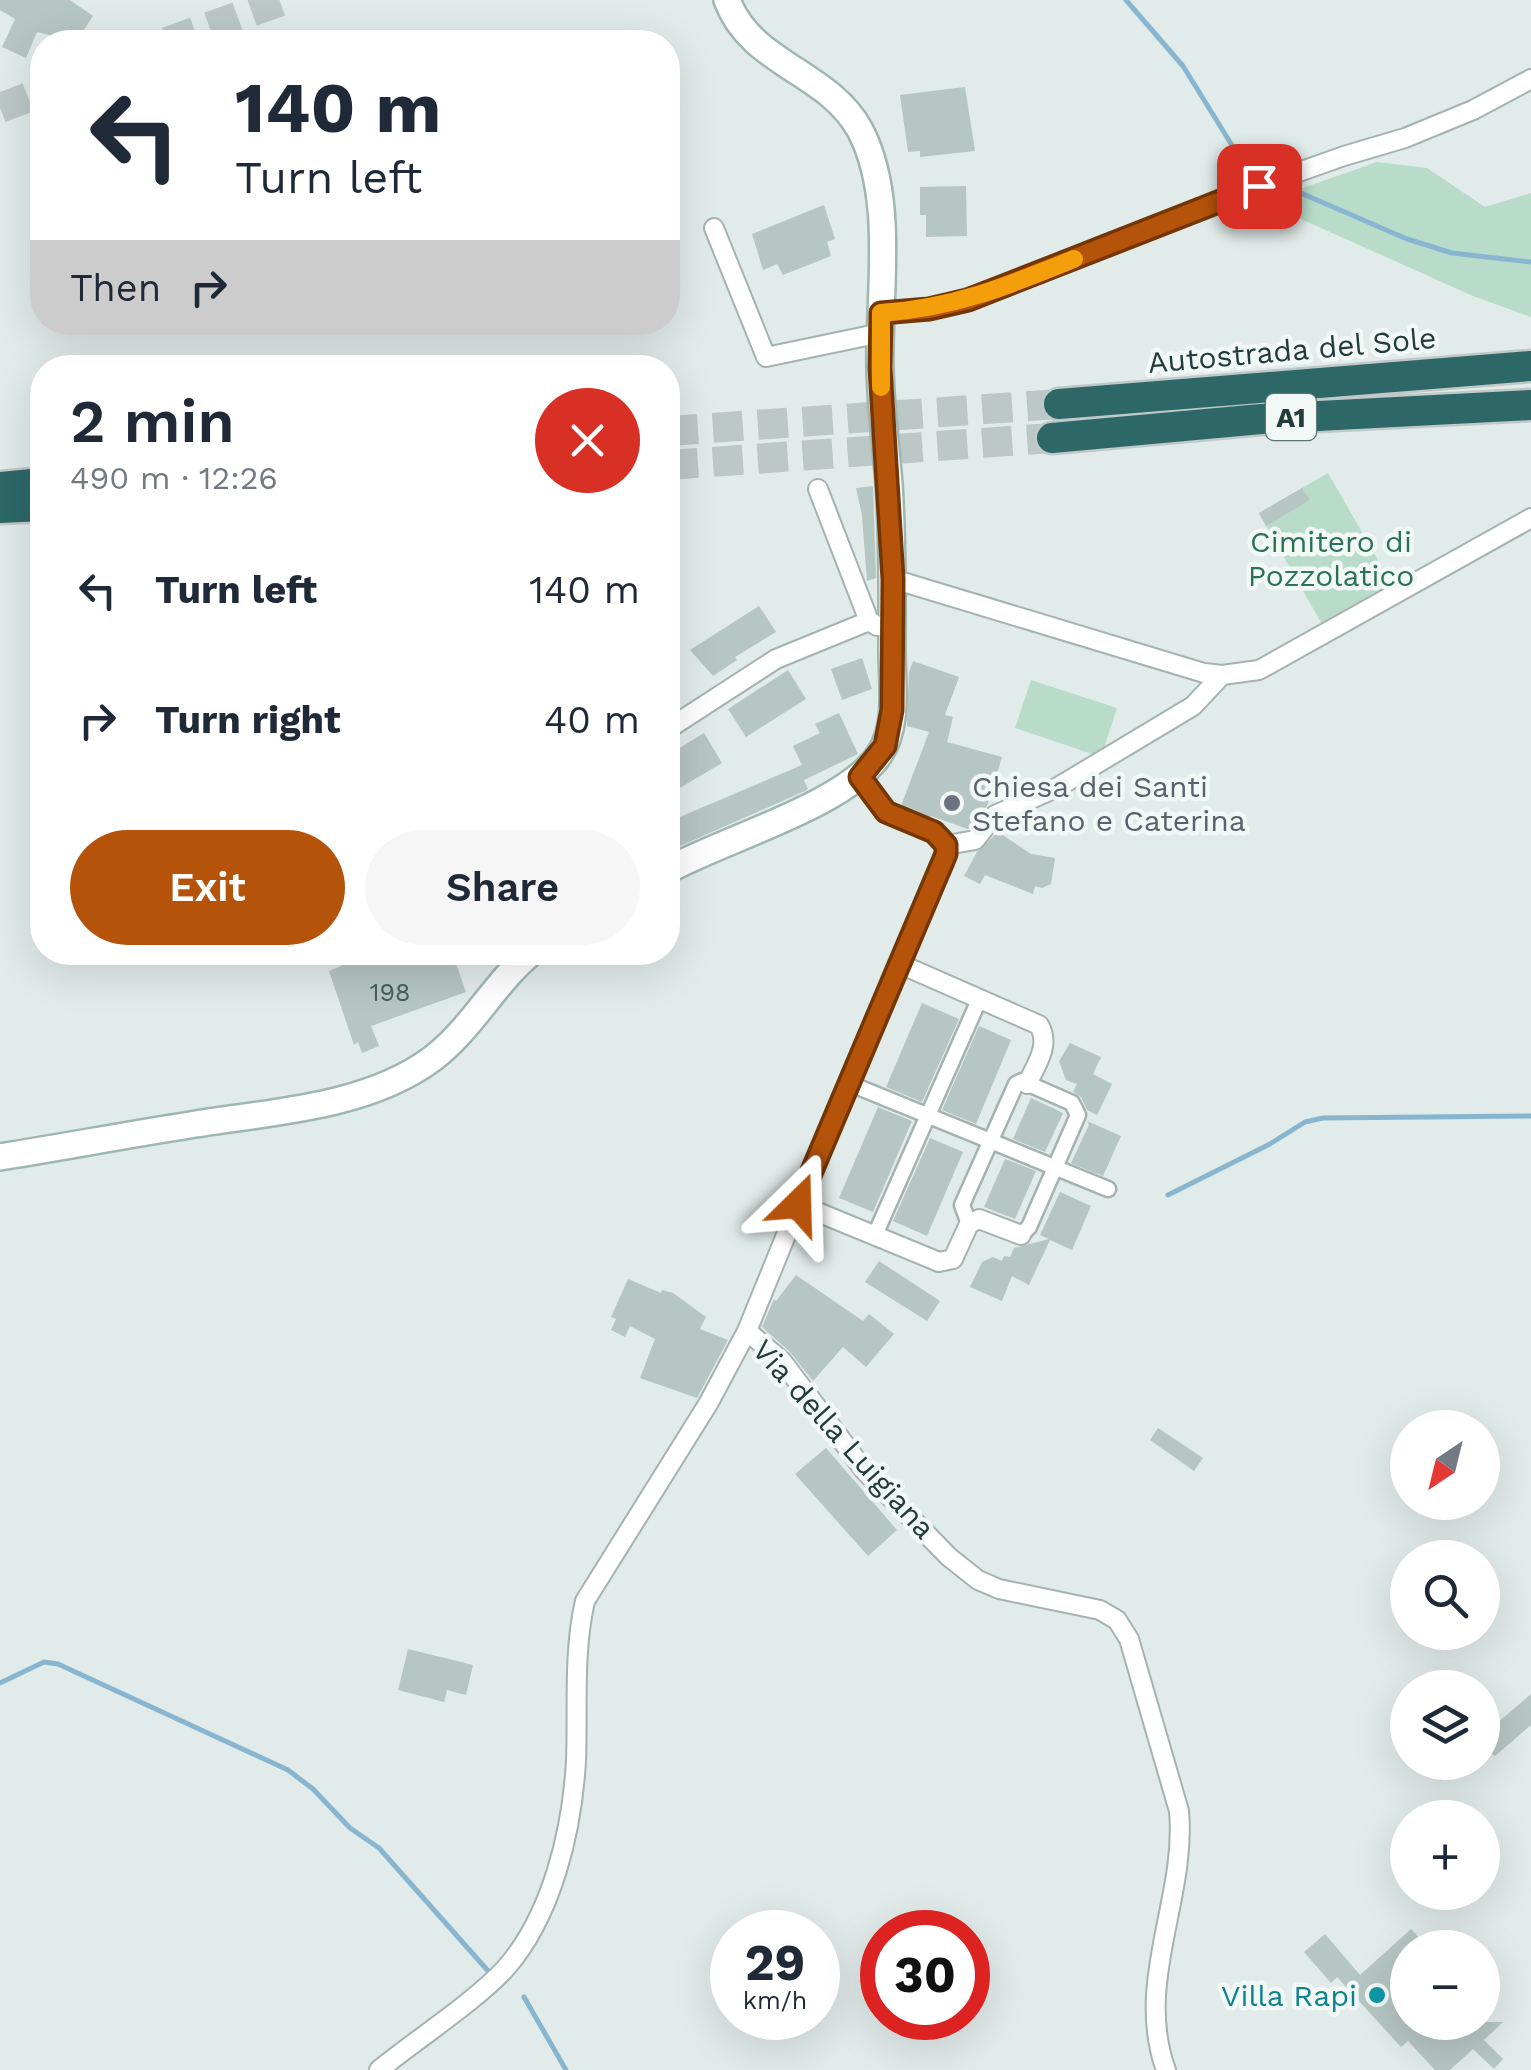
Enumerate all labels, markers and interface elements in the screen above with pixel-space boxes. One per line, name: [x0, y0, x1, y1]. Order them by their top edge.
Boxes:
text: 140 m: [235, 67, 441, 149]
icon: left: [70, 70, 200, 200]
pin: [1217, 144, 1302, 229]
text: Turn left: [235, 151, 422, 204]
icon: arrive: [1232, 159, 1287, 214]
icon: right: [181, 260, 236, 315]
text: Then: [70, 266, 161, 310]
street label: Autostrada del Sole: [1146, 320, 1438, 380]
text: 2 min: [70, 386, 235, 457]
button: close: [535, 388, 640, 493]
road number: A1: [1266, 394, 1316, 440]
text: 490 m · 12:26: [70, 459, 278, 497]
park label: Cimitero di Pozzolatico: [1248, 524, 1414, 593]
icon: left: [70, 563, 125, 618]
text: Turn left: [155, 568, 317, 612]
text: 140 m: [529, 568, 640, 612]
icon: right: [70, 693, 125, 748]
text: Turn right: [155, 698, 341, 742]
text: 40 m: [544, 698, 640, 742]
place label: Chiesa dei Santi Stefano e Caterina: [972, 769, 1246, 838]
marker: Chiesa dei Santi Stefano e Caterina: [941, 792, 963, 814]
button: Exit: [70, 830, 345, 945]
button: Share: [365, 830, 640, 945]
house number: 198: [370, 978, 410, 1007]
position arrow: [746, 1152, 850, 1256]
street label: Via della Luigiana: [746, 1332, 943, 1546]
north arrow: [1390, 1410, 1500, 1520]
map controls: [1390, 1410, 1500, 2040]
button: search: [1390, 1540, 1500, 1650]
button: layers: [1390, 1670, 1500, 1780]
button: +: [1390, 1800, 1500, 1910]
speed limit sign: 30: [860, 1910, 990, 2040]
button: −: [1390, 1930, 1500, 2040]
text: 29: [745, 1933, 805, 1992]
place label: Villa Rapi: [1221, 1978, 1357, 2013]
marker: Villa Rapi: [1366, 1984, 1388, 2006]
text: km/h: [743, 1986, 807, 2015]

